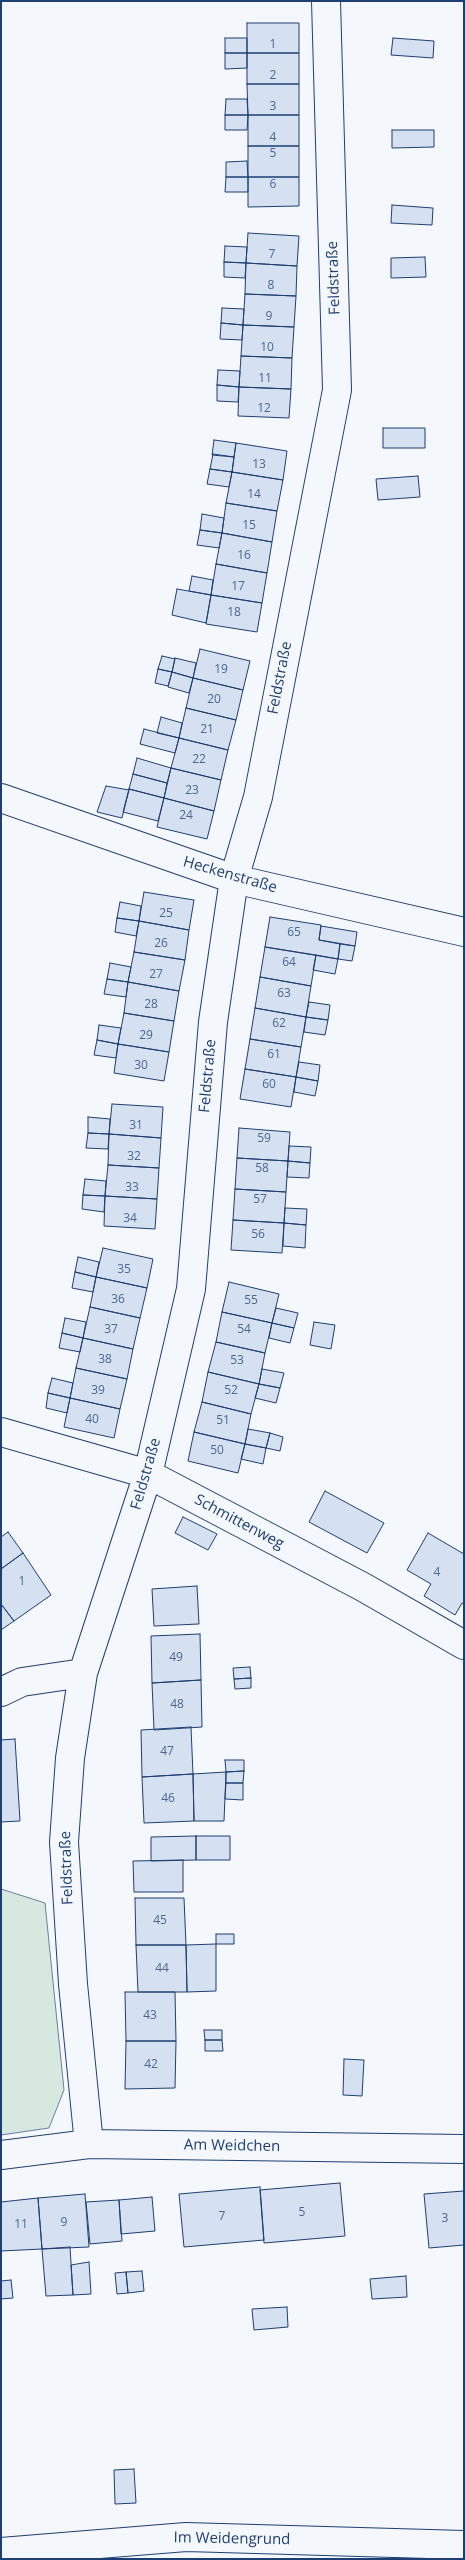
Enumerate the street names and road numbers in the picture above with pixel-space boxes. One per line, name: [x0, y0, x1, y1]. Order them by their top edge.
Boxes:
street label: Feldstraße: [324, 241, 344, 315]
street label: Feldstraße: [264, 640, 296, 716]
street label: Heckenstraße: [181, 853, 279, 897]
street label: Feldstraße: [196, 1038, 220, 1114]
street label: Feldstraße: [127, 1436, 165, 1512]
street label: Schmittenweg: [191, 1491, 287, 1553]
street label: Feldstraße: [57, 1831, 77, 1905]
street label: Am Weidchen: [184, 2136, 280, 2156]
street label: Im Weidengrund: [174, 2529, 290, 2549]

